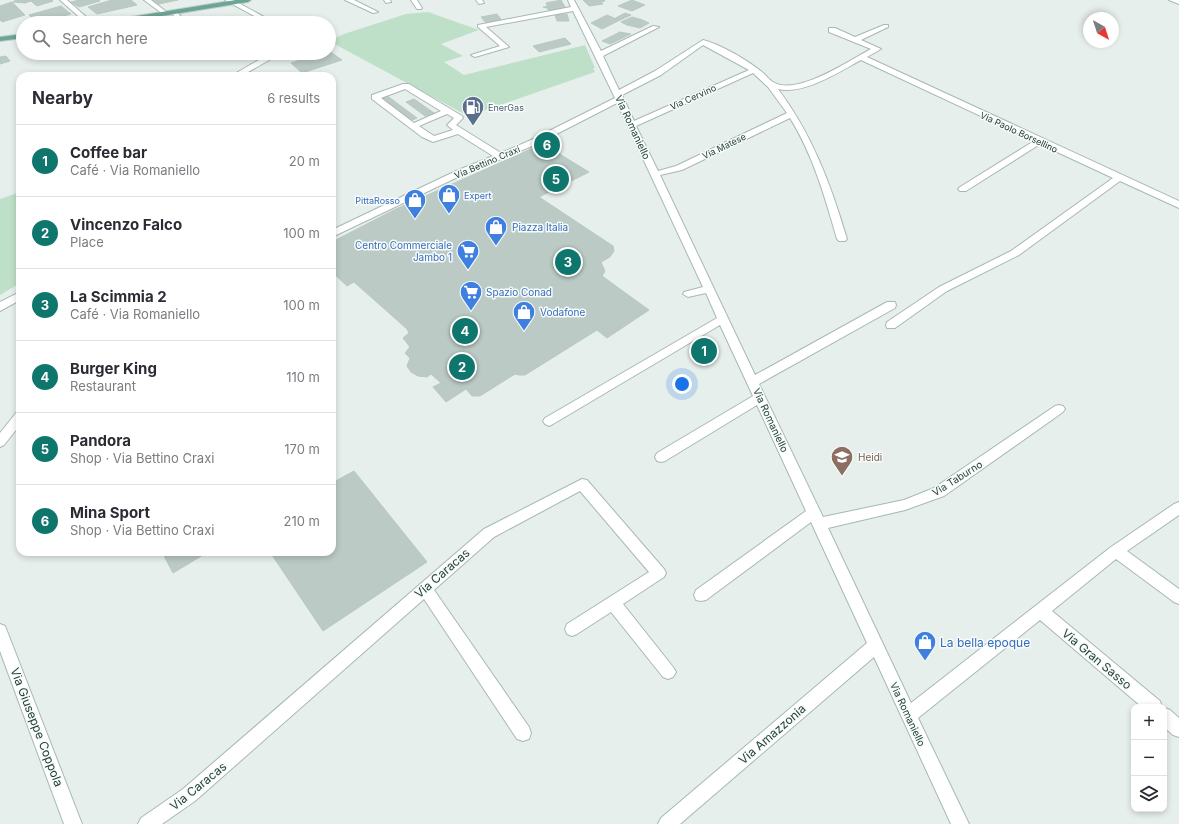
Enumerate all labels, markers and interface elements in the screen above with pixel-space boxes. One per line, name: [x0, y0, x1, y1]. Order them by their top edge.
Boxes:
north arrow: [1083, 12, 1119, 48]
search box: [16, 16, 336, 60]
icon: search: [30, 27, 52, 49]
text: Search here: [62, 29, 148, 48]
street label: Via Cervino: [668, 82, 718, 112]
text: Nearby: [32, 88, 93, 108]
text: 6 results: [267, 90, 320, 106]
street label: Via Romaniello: [613, 93, 653, 161]
fuel station icon: EnerGas: [460, 94, 486, 127]
place label: EnerGas: [488, 102, 524, 113]
street label: Via Paolo Borsellino: [979, 109, 1059, 155]
pin: 6: [534, 130, 560, 160]
street label: Via Matese: [700, 131, 748, 161]
text: Coffee bar: [70, 143, 147, 162]
street label: Via Bettino Craxi: [452, 143, 522, 181]
text: 1: [42, 153, 48, 169]
text: 20 m: [289, 153, 320, 169]
text: Café · Via Romaniello: [70, 162, 200, 178]
pin: 5: [543, 164, 569, 194]
shop icon: Expert: [436, 182, 462, 215]
shop icon: PittaRosso: [402, 187, 428, 220]
place label: Expert: [464, 190, 492, 201]
place label: PittaRosso: [355, 195, 400, 206]
shop icon: Piazza Italia: [483, 214, 509, 247]
text: Vincenzo Falco: [70, 215, 182, 234]
place label: Piazza Italia: [512, 221, 568, 233]
text: 2: [41, 225, 49, 241]
text: 100 m: [283, 225, 320, 241]
text: Place: [70, 234, 104, 250]
supermarket icon: Centro Commerciale Jambo 1: [455, 238, 481, 271]
place label: Centro Commerciale Jambo 1: [355, 239, 452, 263]
pin: 3: [555, 247, 581, 277]
supermarket icon: Spazio Conad: [458, 279, 484, 312]
place label: Spazio Conad: [486, 286, 552, 298]
text: La Scimmia 2: [70, 287, 167, 306]
text: 3: [41, 297, 49, 313]
text: 100 m: [283, 297, 320, 313]
shop icon: Vodafone: [511, 299, 537, 332]
text: Café · Via Romaniello: [70, 306, 200, 322]
place label: Vodafone: [540, 306, 585, 318]
pin: 4: [452, 316, 478, 346]
pin: 1: [691, 336, 717, 366]
pin: 2: [449, 352, 475, 382]
text: Burger King: [70, 359, 157, 378]
text: 4: [41, 369, 49, 385]
text: 110 m: [286, 369, 320, 385]
your location: [672, 374, 692, 394]
text: Restaurant: [70, 378, 136, 394]
street label: Via Romaniello: [751, 386, 791, 454]
text: Pandora: [70, 431, 131, 450]
text: 5: [41, 441, 49, 457]
text: 170 m: [284, 441, 320, 457]
school or university icon: Heidi: [829, 444, 855, 477]
text: Shop · Via Bettino Craxi: [70, 450, 214, 466]
place label: Heidi: [858, 451, 882, 463]
street label: Via Taburno: [930, 458, 984, 498]
text: Mina Sport: [70, 503, 150, 522]
text: 6: [41, 513, 49, 529]
text: 210 m: [284, 513, 320, 529]
text: Shop · Via Bettino Craxi: [70, 522, 214, 538]
street label: Via Caracas: [411, 545, 473, 601]
street label: Via Gran Sasso: [1059, 626, 1135, 692]
shop icon: La bella epoque: [912, 629, 938, 662]
place label: La bella epoque: [940, 635, 1030, 650]
street label: Via Giuseppe Coppola: [7, 665, 67, 789]
street label: Via Romaniello: [888, 680, 928, 748]
street label: Via Amazzonia: [735, 701, 809, 767]
map controls: [1131, 704, 1167, 812]
button: +: [1131, 704, 1167, 740]
button: −: [1131, 740, 1167, 776]
street label: Via Caracas: [167, 759, 229, 813]
button: layers: [1131, 776, 1167, 812]

